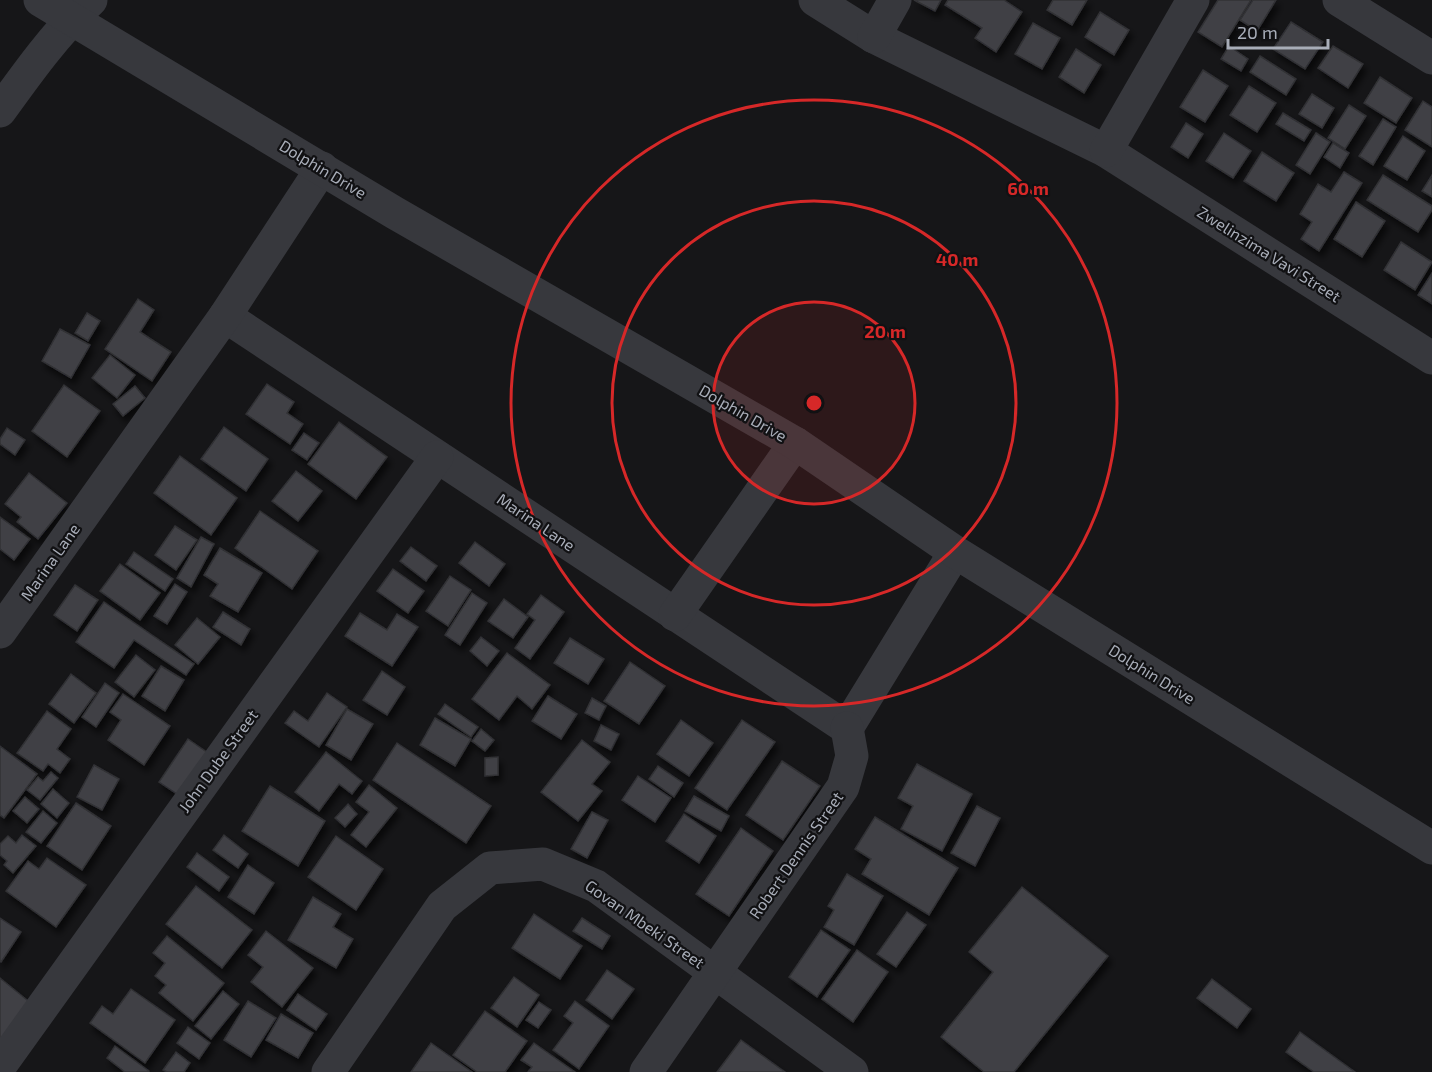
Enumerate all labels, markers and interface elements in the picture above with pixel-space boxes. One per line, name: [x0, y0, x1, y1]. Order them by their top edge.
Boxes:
scale bar: [1228, 12, 1328, 50]
text: 20 m: [1237, 21, 1278, 43]
street label: Dolphin Drive: [276, 135, 370, 202]
text: 60 m: [1007, 177, 1049, 199]
street label: Zwelinzima Vavi Street: [1194, 202, 1344, 305]
text: 40 m: [936, 248, 978, 270]
text: 20 m: [864, 320, 906, 342]
street label: Dolphin Drive: [696, 380, 790, 445]
centre of rings: [804, 393, 824, 413]
street label: Marina Lane: [494, 489, 579, 555]
street label: Marina Lane: [16, 520, 83, 604]
street label: Dolphin Drive: [1106, 640, 1199, 708]
street label: John Dube Street: [174, 706, 261, 816]
street label: Robert Dennis Street: [745, 788, 847, 922]
street label: Govan Mbeki Street: [582, 875, 708, 972]

